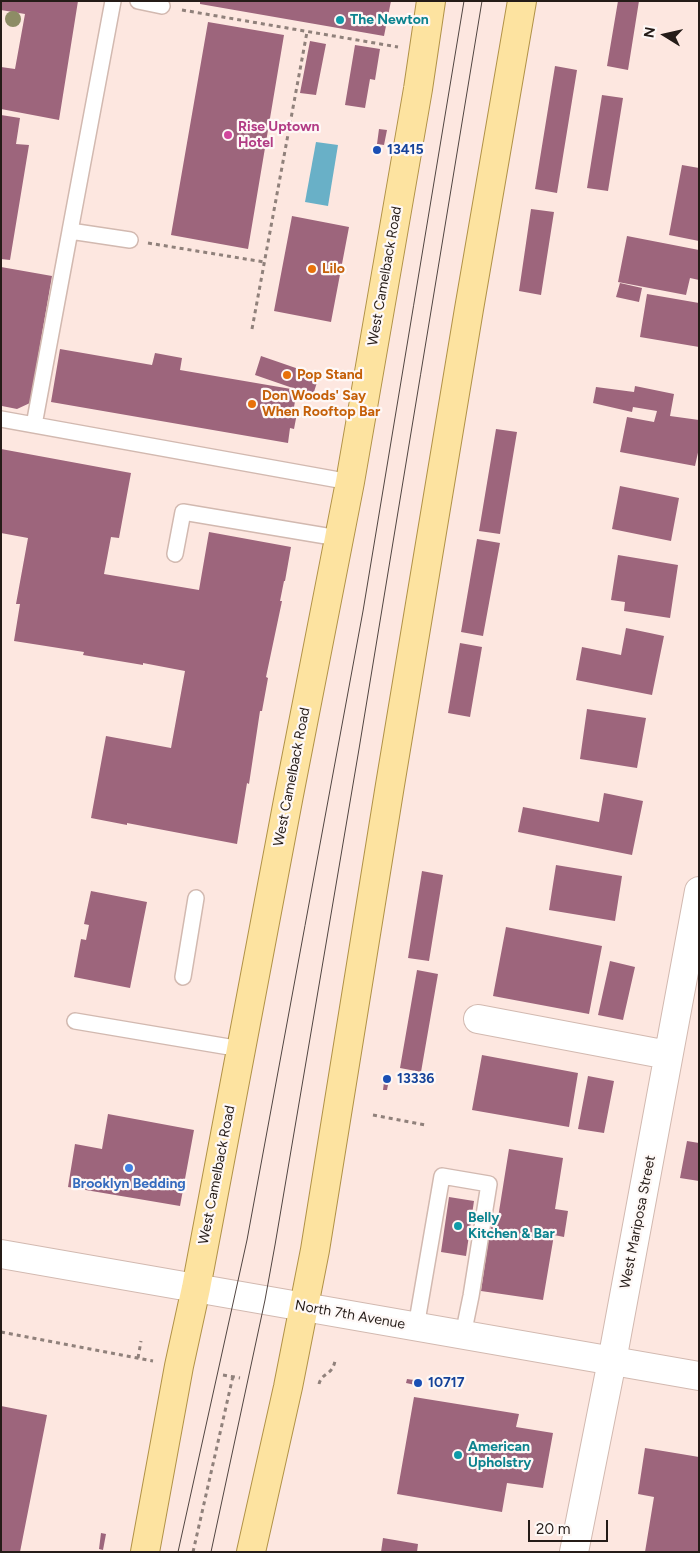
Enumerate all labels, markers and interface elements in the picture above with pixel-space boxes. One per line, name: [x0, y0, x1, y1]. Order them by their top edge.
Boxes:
north arrow: [640, 10, 690, 60]
place label: The Newton: [350, 12, 429, 28]
marker: The Newton: [334, 14, 346, 26]
text: N: [640, 26, 659, 39]
place label: Rise Uptown Hotel: [238, 119, 320, 152]
marker: Rise Uptown Hotel: [222, 129, 234, 141]
place label: 13415: [387, 142, 424, 158]
marker: 13415: [371, 144, 383, 156]
street label: West Camelback Road: [364, 205, 406, 347]
place label: Lilo: [322, 261, 345, 277]
marker: Lilo: [306, 263, 318, 275]
place label: Pop Stand: [297, 367, 363, 383]
marker: Pop Stand: [281, 369, 293, 381]
place label: Don Woods' Say When Rooftop Bar: [262, 388, 380, 421]
marker: Don Woods' Say When Rooftop Bar: [246, 398, 258, 410]
street label: West Camelback Road: [270, 706, 314, 848]
place label: 13336: [397, 1071, 434, 1087]
marker: 13336: [381, 1073, 393, 1085]
street label: West Camelback Road: [195, 1104, 239, 1246]
street label: West Mariposa Street: [617, 1154, 659, 1290]
marker: Brooklyn Bedding: [123, 1162, 135, 1174]
place label: Brooklyn Bedding: [72, 1176, 186, 1192]
place label: Belly Kitchen & Bar: [468, 1210, 555, 1242]
marker: Belly Kitchen & Bar: [452, 1220, 464, 1232]
street label: North 7th Avenue: [294, 1297, 406, 1333]
place label: 10717: [428, 1375, 464, 1391]
marker: 10717: [412, 1377, 424, 1389]
place label: American Upholstry: [468, 1439, 531, 1471]
marker: American Upholstry: [452, 1449, 464, 1461]
scale bar: [530, 1510, 610, 1542]
text: 20 m: [536, 1520, 570, 1538]

